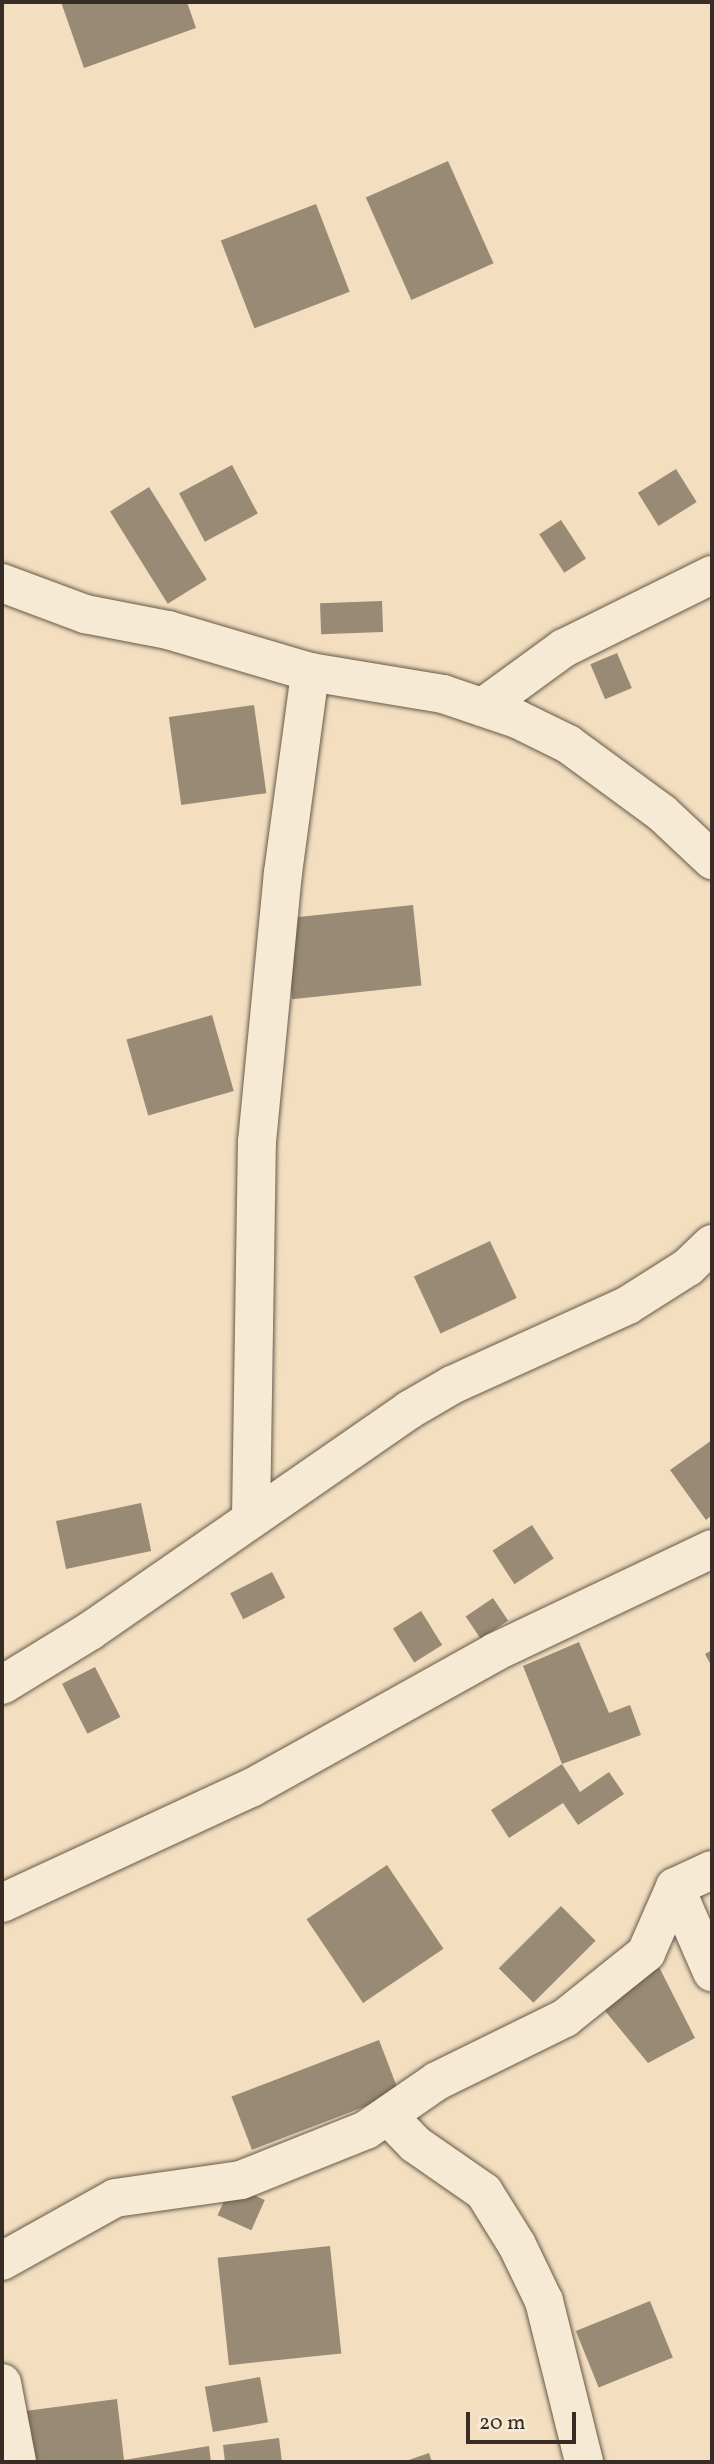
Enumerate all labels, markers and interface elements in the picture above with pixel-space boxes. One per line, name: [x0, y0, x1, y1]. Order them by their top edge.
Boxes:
scale bar: [469, 2398, 579, 2442]
text: 20 m: [479, 2409, 525, 2438]

